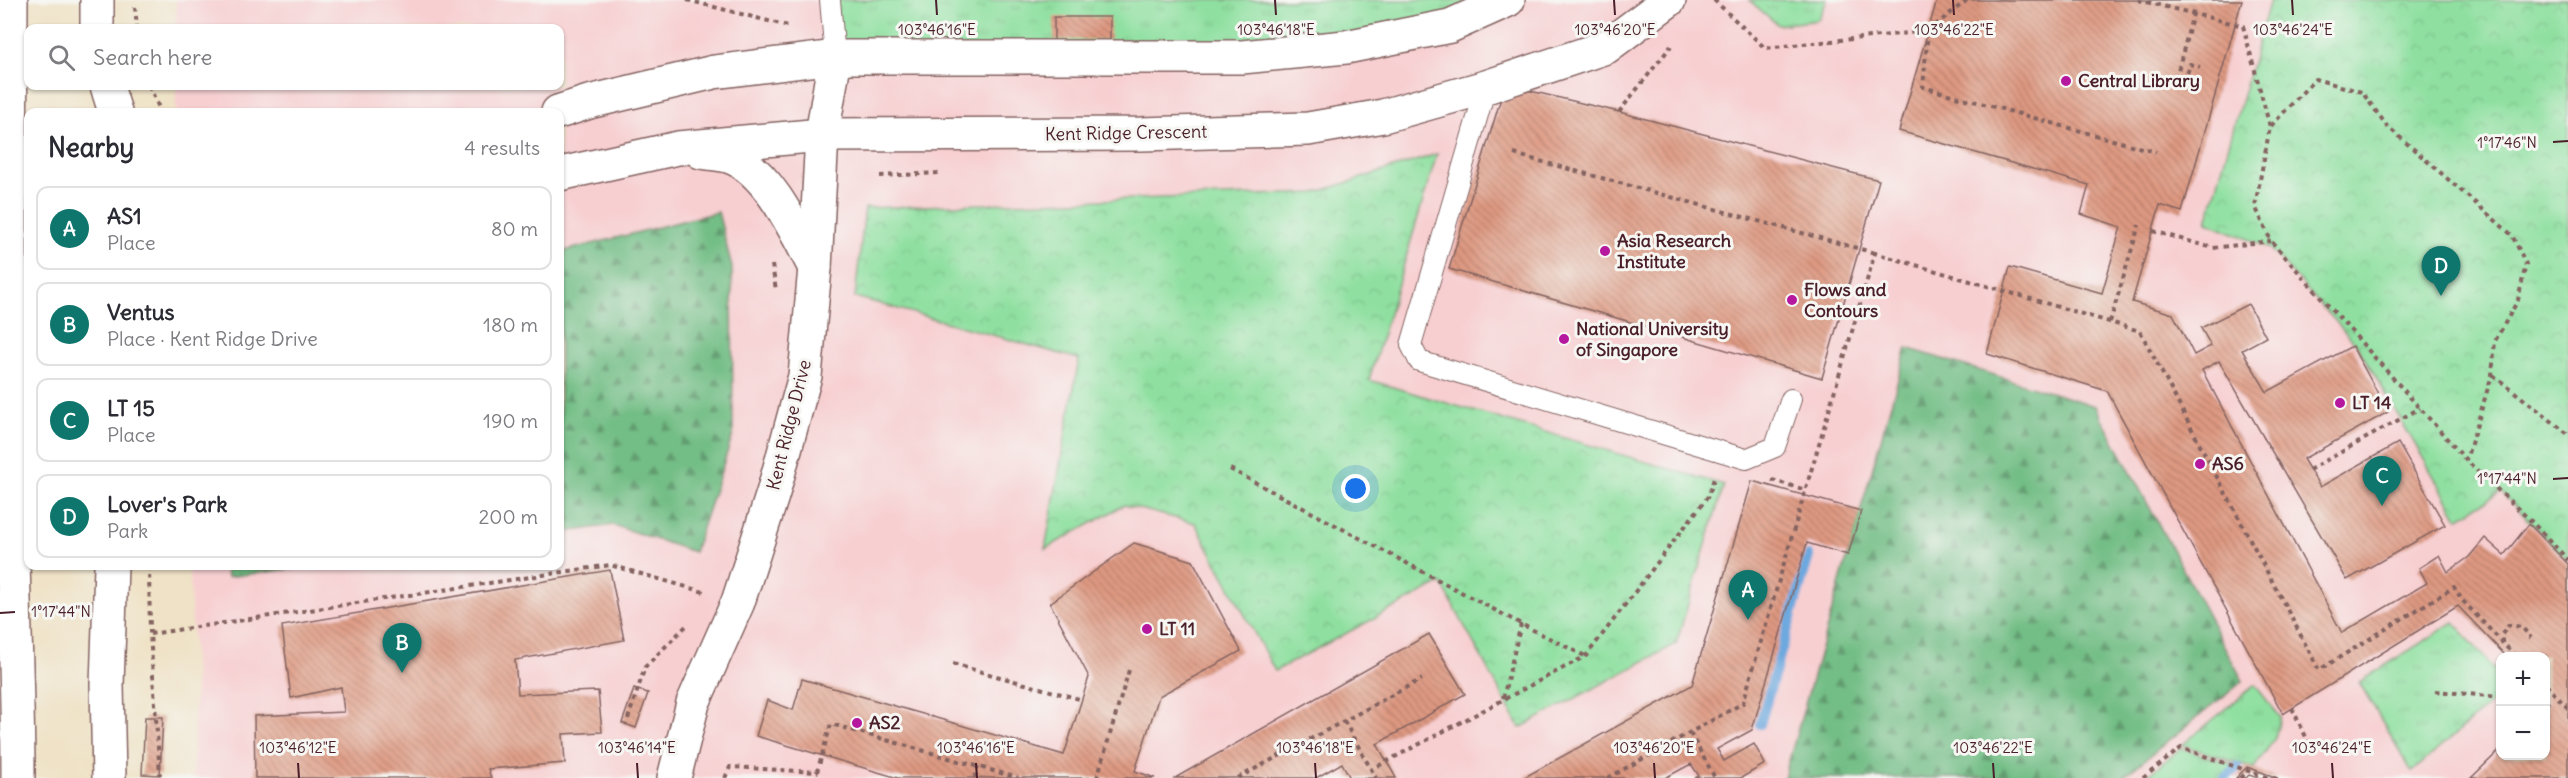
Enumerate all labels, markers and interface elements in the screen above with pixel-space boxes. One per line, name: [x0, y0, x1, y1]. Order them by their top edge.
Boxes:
text: 103°46'16"E: [898, 20, 976, 39]
text: 103°46'18"E: [1237, 20, 1315, 39]
text: 103°46'20"E: [1574, 20, 1656, 39]
text: 103°46'22"E: [1914, 20, 1994, 39]
text: 103°46'24"E: [2253, 20, 2333, 39]
search box: [24, 24, 564, 90]
icon: search: [45, 41, 78, 74]
text: Search here: [93, 43, 212, 71]
place label: Central Library: [2078, 69, 2200, 92]
marker: Central Library: [2059, 74, 2073, 88]
street label: Kent Ridge Crescent: [1045, 120, 1207, 145]
text: Nearby: [48, 131, 134, 164]
text: 1°17'46"N: [2477, 133, 2537, 152]
text: 4 results: [464, 135, 540, 160]
text: AS1: [107, 202, 142, 230]
text: A: [63, 216, 76, 241]
text: 80 m: [491, 216, 538, 241]
place label: Asia Research Institute: [1617, 229, 1732, 273]
text: Place: [107, 230, 155, 255]
marker: Asia Research Institute: [1598, 244, 1612, 258]
pin: D: [2422, 246, 2460, 296]
place label: Flows and Contours: [1804, 278, 1887, 322]
marker: Flows and Contours: [1785, 293, 1799, 307]
text: Ventus: [107, 298, 175, 326]
text: B: [63, 312, 76, 337]
text: 180 m: [483, 312, 538, 337]
place label: National University of Singapore: [1576, 317, 1729, 361]
text: Place · Kent Ridge Drive: [107, 326, 318, 351]
marker: National University of Singapore: [1557, 332, 1571, 346]
street label: Kent Ridge Drive: [761, 357, 816, 493]
place label: LT 14: [2352, 391, 2392, 414]
text: LT 15: [107, 394, 155, 422]
marker: LT 14: [2333, 396, 2347, 410]
text: C: [63, 408, 76, 433]
text: 190 m: [483, 408, 538, 433]
text: Place: [107, 422, 155, 447]
place label: AS6: [2212, 452, 2244, 475]
pin: C: [2362, 456, 2402, 506]
marker: AS6: [2193, 457, 2207, 471]
text: 1°17'44"N: [2477, 469, 2537, 488]
your location: [1341, 474, 1370, 503]
text: Lover's Park: [107, 490, 227, 518]
text: D: [62, 504, 77, 529]
text: 200 m: [478, 504, 538, 529]
text: Park: [107, 518, 148, 543]
pin: A: [1728, 570, 1768, 620]
text: 1°17'44"N: [31, 602, 91, 621]
place label: LT 11: [1159, 617, 1195, 640]
marker: LT 11: [1140, 622, 1154, 636]
pin: B: [382, 624, 422, 673]
map controls: [2496, 652, 2550, 760]
button: +: [2496, 652, 2550, 706]
button: −: [2496, 706, 2550, 760]
place label: AS2: [869, 711, 901, 734]
marker: AS2: [850, 716, 864, 730]
text: 103°46'12"E: [259, 738, 337, 757]
text: 103°46'14"E: [598, 738, 676, 757]
text: 103°46'16"E: [937, 738, 1015, 757]
text: 103°46'18"E: [1276, 738, 1354, 757]
text: 103°46'20"E: [1613, 738, 1695, 757]
text: 103°46'22"E: [1953, 738, 2033, 757]
text: 103°46'24"E: [2292, 738, 2372, 757]

